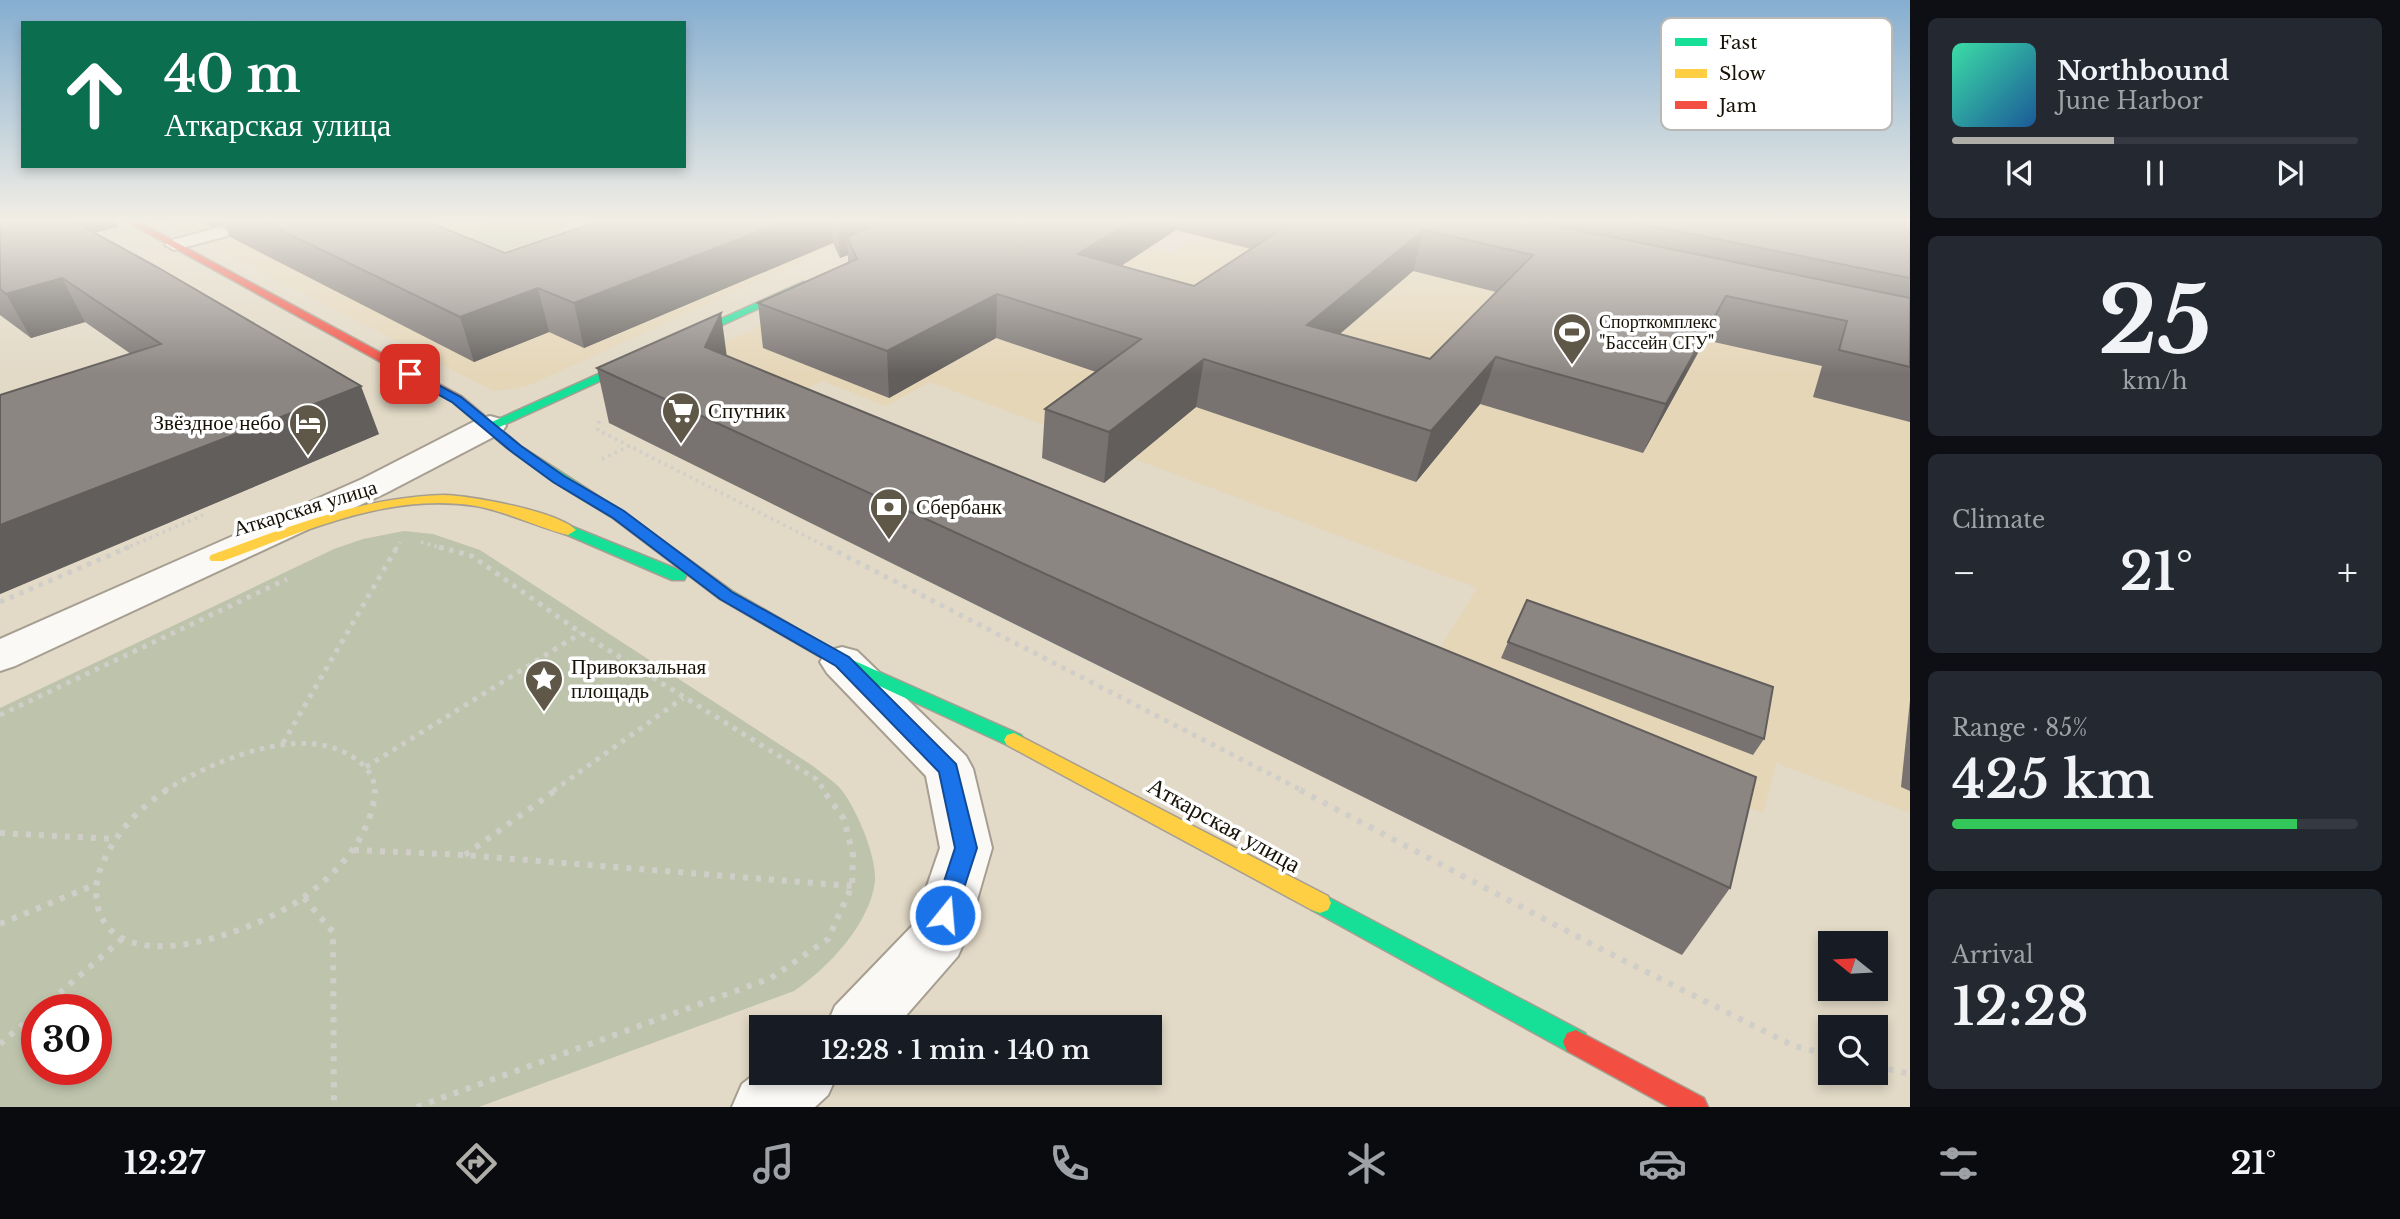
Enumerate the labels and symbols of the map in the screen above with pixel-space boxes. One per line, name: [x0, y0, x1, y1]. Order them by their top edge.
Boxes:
legend: [1661, 18, 1892, 130]
text: Fast: [1719, 31, 1758, 54]
text: Slow: [1719, 62, 1766, 85]
text: Jam: [1716, 94, 1757, 117]
sports icon: Спорткомплекс "Бассейн СГУ": [1551, 311, 1593, 366]
place label: Спорткомплекс "Бассейн СГУ": [1599, 311, 1717, 354]
pin: [380, 344, 440, 404]
supermarket icon: Спутник: [660, 390, 702, 445]
place label: Спутник: [708, 398, 786, 424]
hotel icon: Звёздное небо: [287, 402, 329, 457]
place label: Звёздное небо: [154, 410, 281, 436]
street label: Аткарская улица: [230, 474, 381, 542]
bank icon: Сбербанк: [868, 486, 910, 541]
place label: Сбербанк: [916, 494, 1003, 520]
place label: Привокзальная площадь: [571, 654, 707, 704]
place icon: Привокзальная площадь: [523, 658, 565, 713]
street label: Аткарская улица: [1143, 771, 1306, 879]
position arrow: [908, 878, 982, 952]
north arrow: [1818, 931, 1888, 1001]
speed limit sign: 30: [21, 994, 112, 1085]

